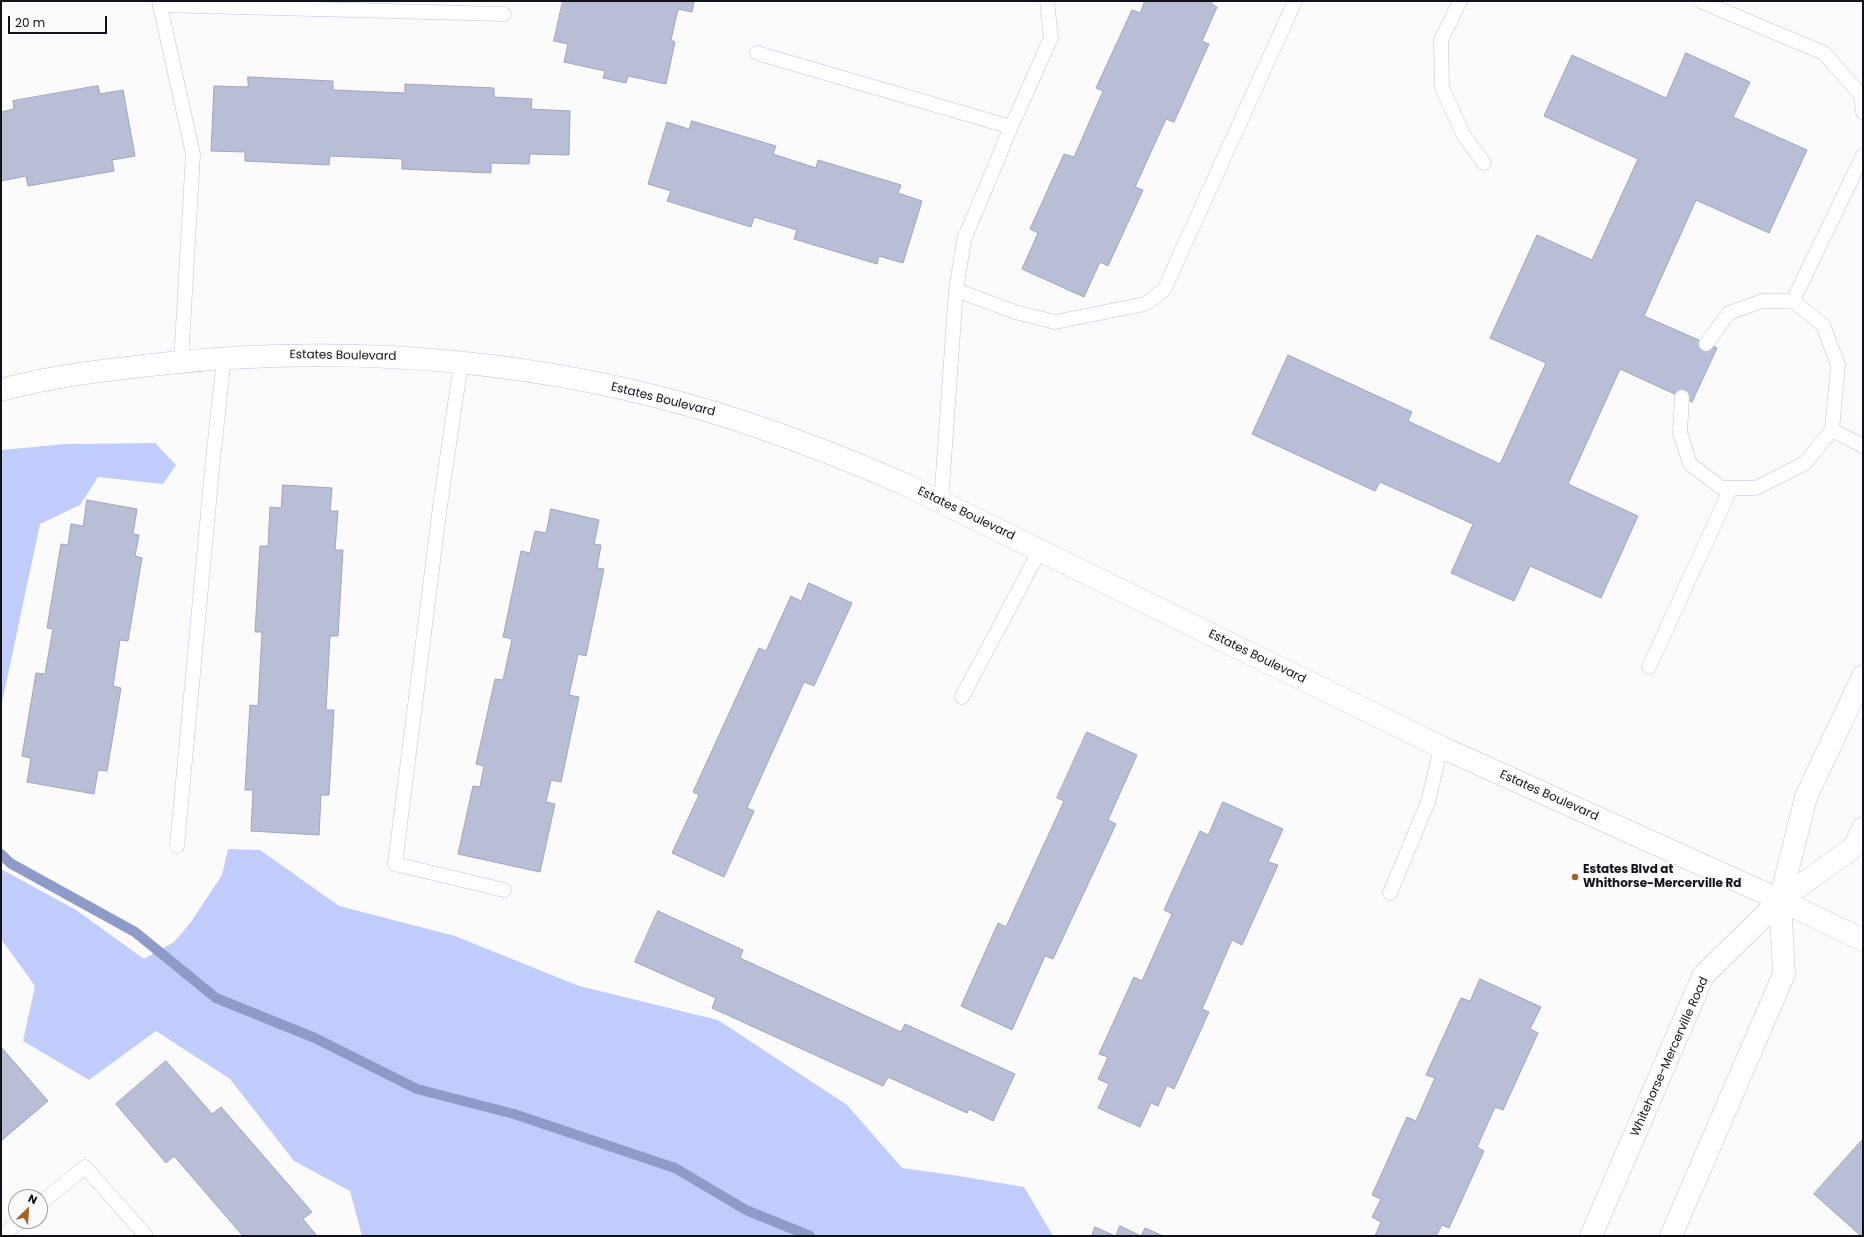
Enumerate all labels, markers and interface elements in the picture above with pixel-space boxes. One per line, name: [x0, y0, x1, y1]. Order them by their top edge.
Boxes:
scale bar: [10, 8, 109, 34]
text: 20 m: [15, 14, 45, 31]
street label: Estates Boulevard: [290, 348, 396, 364]
street label: Estates Boulevard: [609, 380, 717, 420]
street label: Estates Boulevard: [915, 484, 1017, 544]
street label: Estates Boulevard: [1206, 627, 1308, 687]
street label: Estates Boulevard: [1497, 768, 1601, 824]
place label: Estates Blvd at Whithorse-Mercerville Rd: [1583, 863, 1741, 891]
marker: Estates Blvd at Whithorse-Mercerville Rd: [1570, 872, 1580, 882]
street label: Whitehorse-Mercerville Road: [1628, 975, 1712, 1139]
north arrow: [8, 1189, 48, 1229]
text: N: [26, 1190, 40, 1208]

